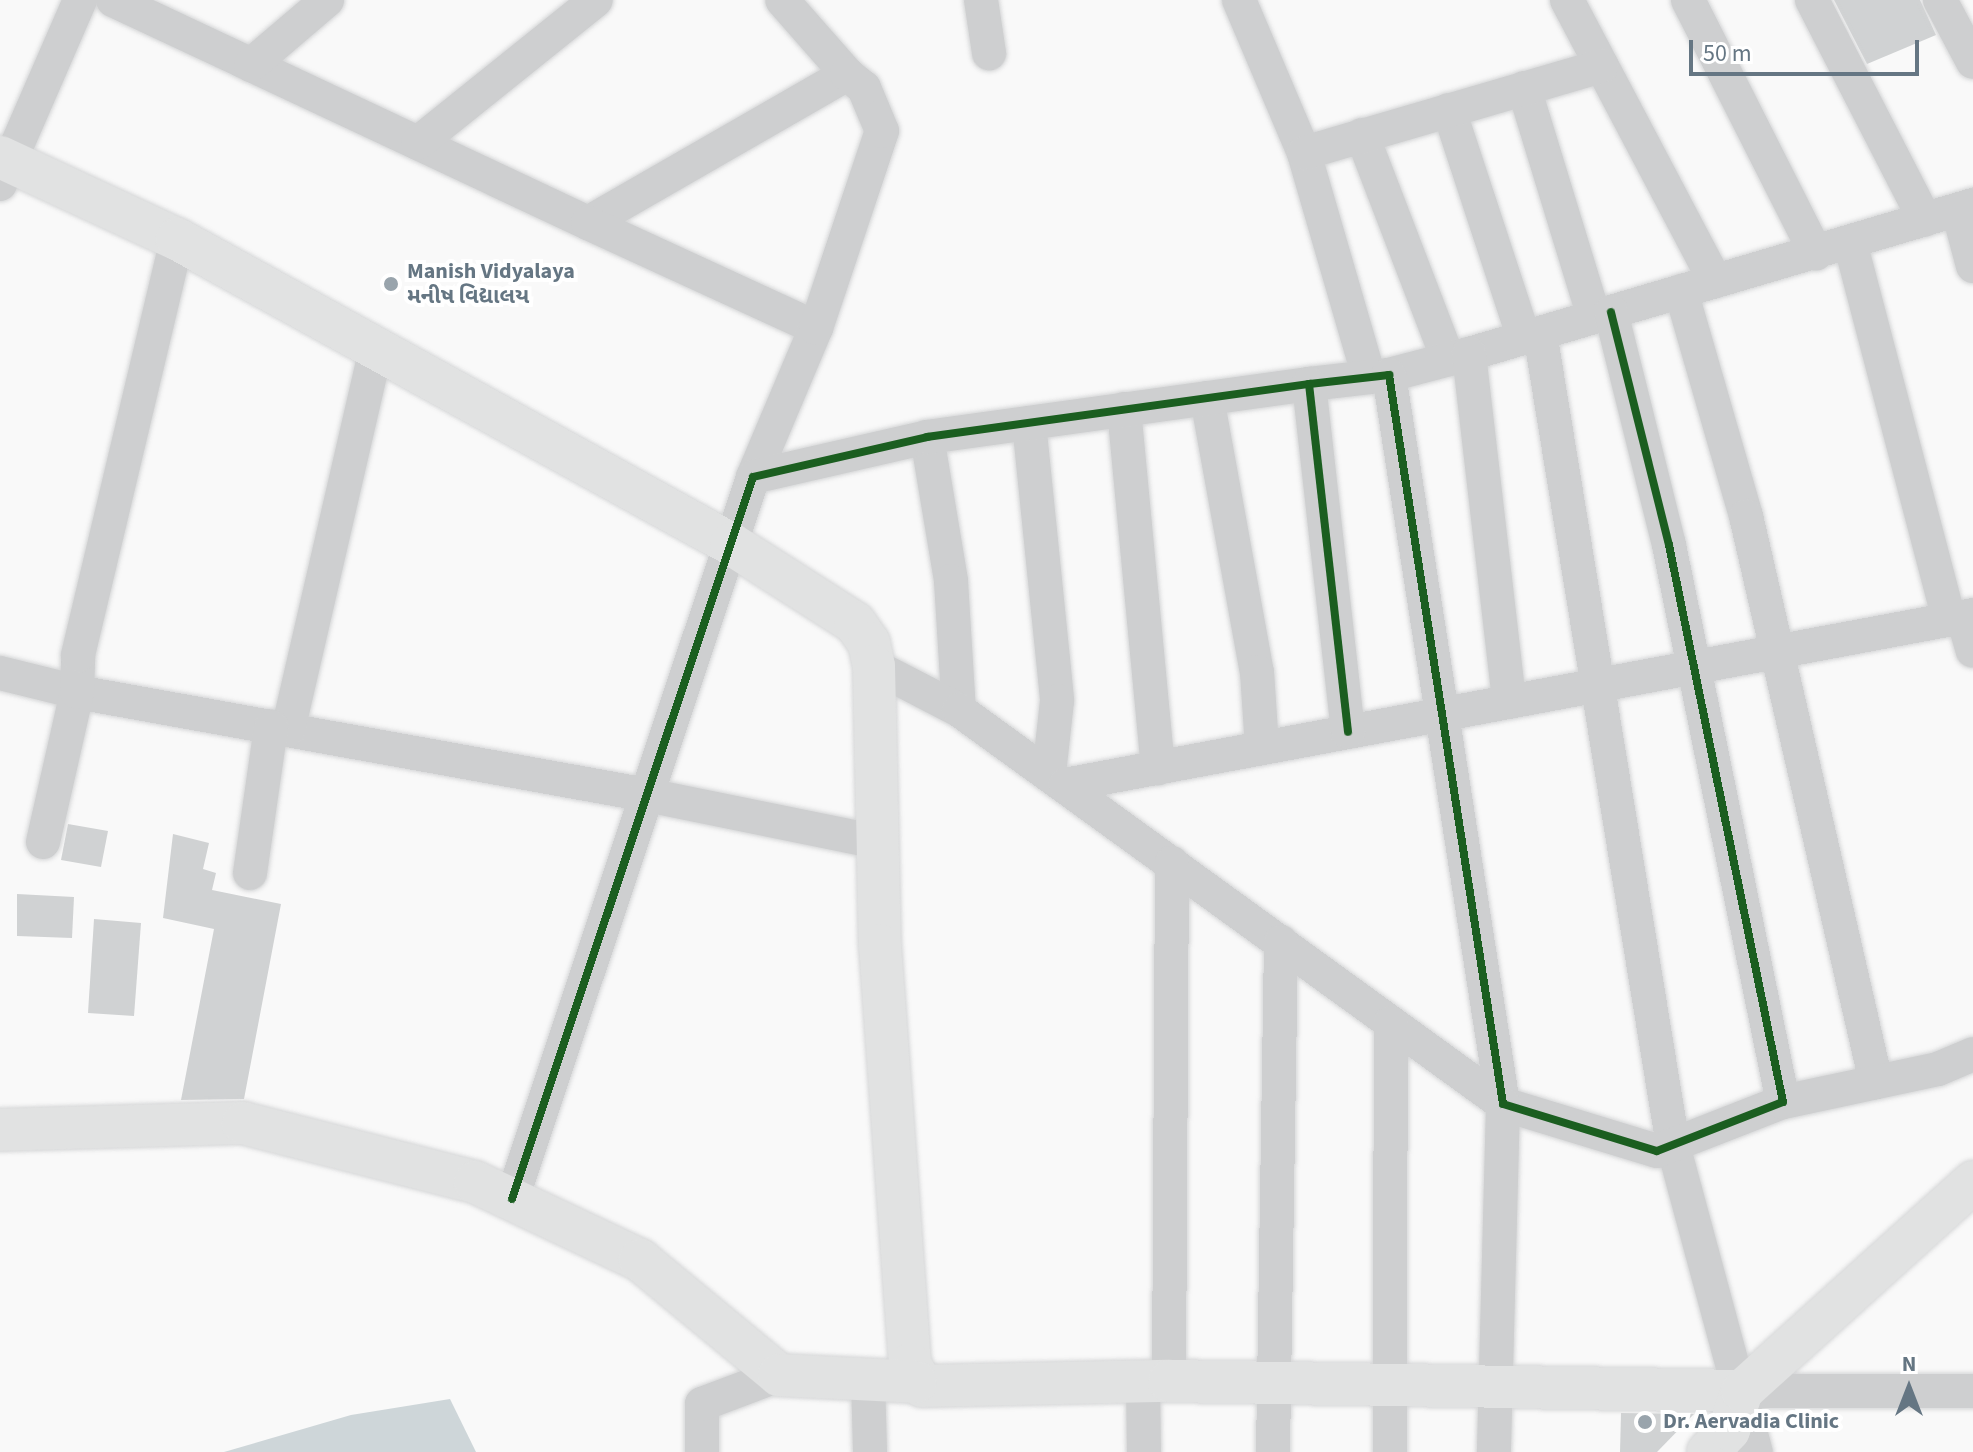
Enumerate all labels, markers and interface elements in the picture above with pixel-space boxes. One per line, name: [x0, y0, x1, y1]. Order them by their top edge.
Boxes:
scale bar: [1693, 24, 1923, 74]
text: 50 m: [1703, 36, 1752, 71]
place label: Manish Vidyalaya મનીષ વિદ્યાલય: [407, 258, 575, 310]
marker: Manish Vidyalaya મનીષ વિદ્યાલય: [382, 275, 400, 293]
north arrow: [1869, 1348, 1949, 1428]
text: N: [1902, 1348, 1916, 1380]
place label: Dr. Aervadia Clinic: [1663, 1409, 1839, 1435]
marker: Dr. Aervadia Clinic: [1634, 1411, 1656, 1433]

